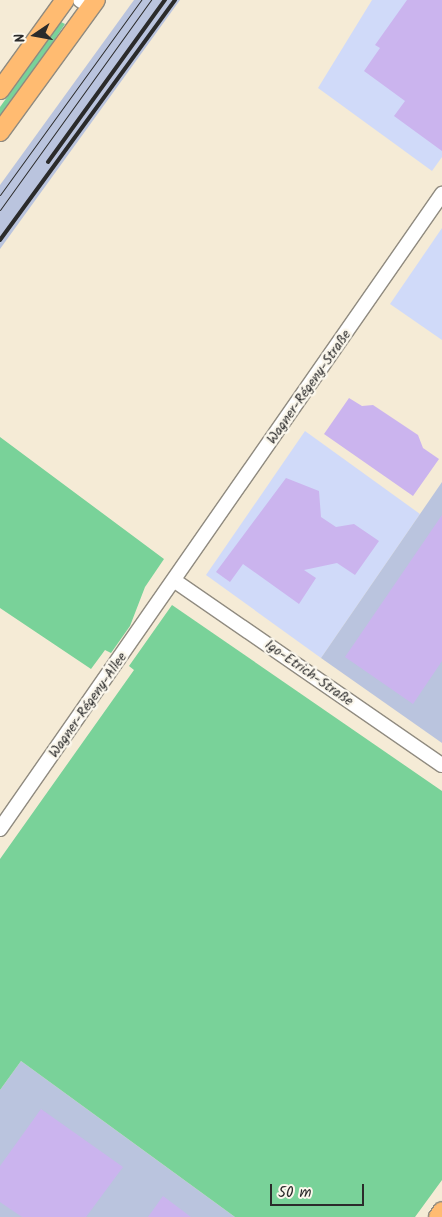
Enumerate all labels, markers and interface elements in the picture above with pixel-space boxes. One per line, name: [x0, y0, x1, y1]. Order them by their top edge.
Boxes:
north arrow: [10, 10, 60, 60]
text: N: [9, 32, 32, 45]
street label: Wagner-Régeny-Straße: [263, 327, 355, 447]
street label: Igo-Etrich-Straße: [262, 636, 356, 710]
street label: Wagner-Régeny-Allee: [45, 649, 131, 761]
scale bar: [272, 1174, 366, 1206]
text: 50 m: [278, 1181, 312, 1205]

